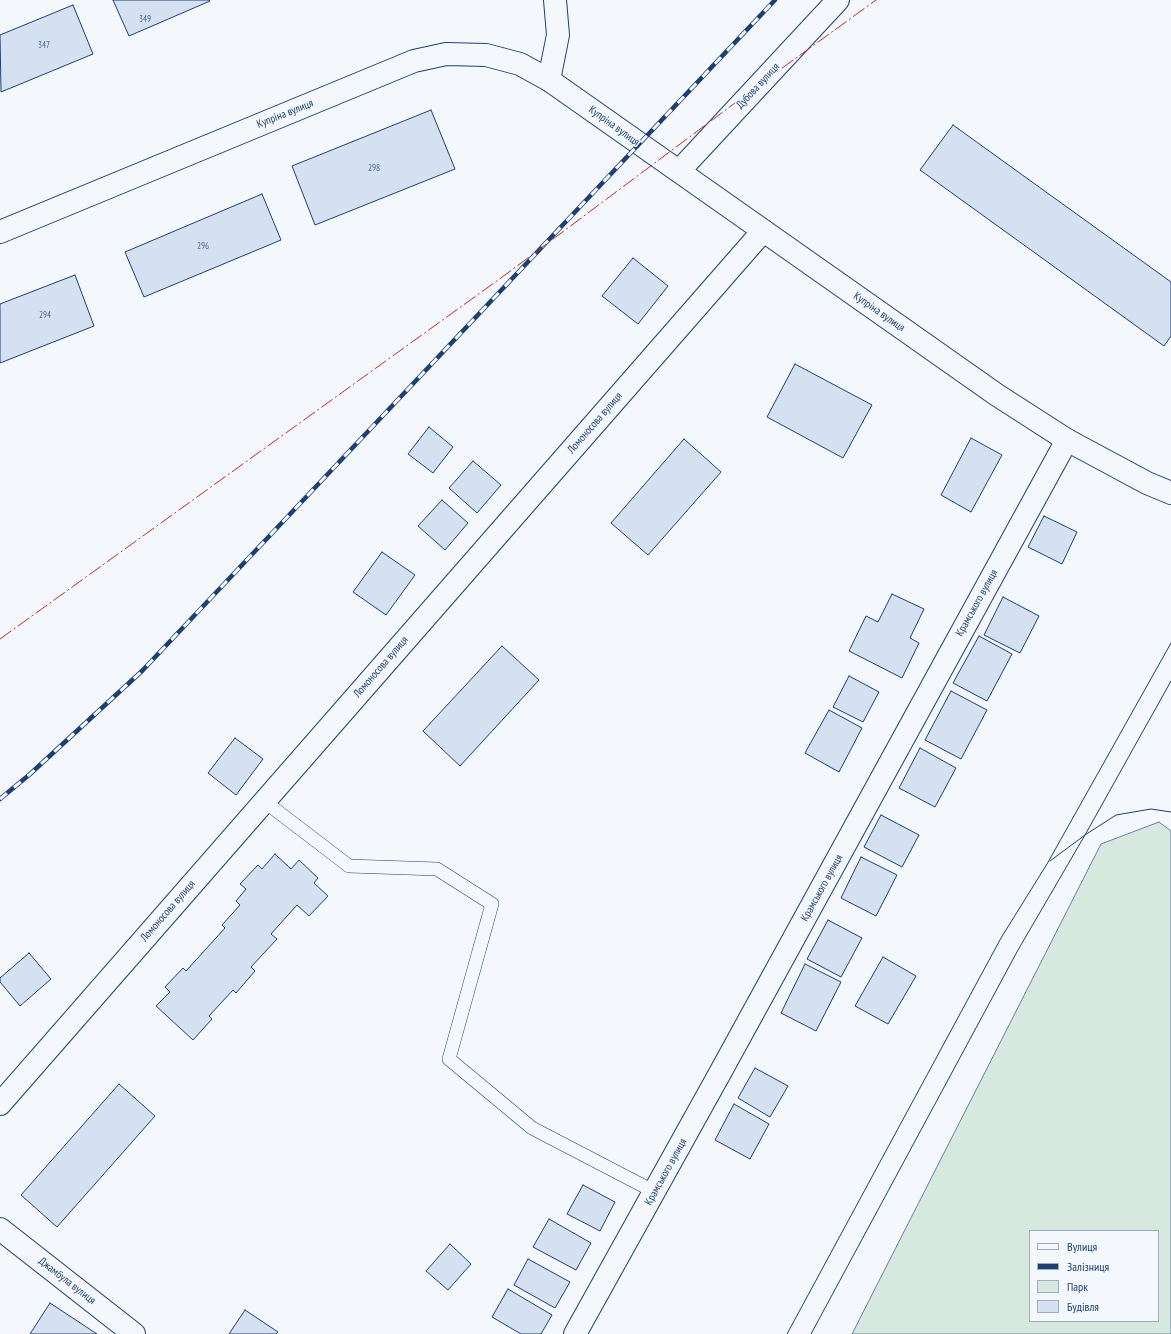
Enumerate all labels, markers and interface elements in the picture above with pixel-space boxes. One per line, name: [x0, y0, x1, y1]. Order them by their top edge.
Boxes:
house number: 349: [139, 14, 151, 24]
house number: 347: [38, 40, 50, 50]
street label: Дубова вулиця: [734, 61, 782, 111]
street label: Купріна вулиця: [255, 97, 315, 131]
street label: Купріна вулиця: [586, 103, 642, 149]
house number: 298: [368, 163, 380, 173]
house number: 296: [197, 241, 209, 251]
street label: Купріна вулиця: [851, 289, 907, 335]
house number: 294: [39, 310, 51, 320]
street label: Ломоносова вулиця: [565, 390, 625, 456]
street label: Крамського вулиця: [953, 567, 1001, 639]
street label: Ломоносова вулиця: [351, 634, 411, 700]
street label: Крамського вулиця: [798, 852, 846, 924]
street label: Ломоносова вулиця: [138, 878, 198, 944]
street label: Крамського вулиця: [642, 1136, 690, 1208]
legend: [1029, 1230, 1159, 1322]
text: Вулиця: [1067, 1239, 1097, 1254]
street label: Джамбула вулиця: [36, 1255, 98, 1307]
text: Залізниця: [1067, 1259, 1109, 1274]
text: Парк: [1067, 1279, 1088, 1294]
text: Будівля: [1067, 1299, 1099, 1314]

